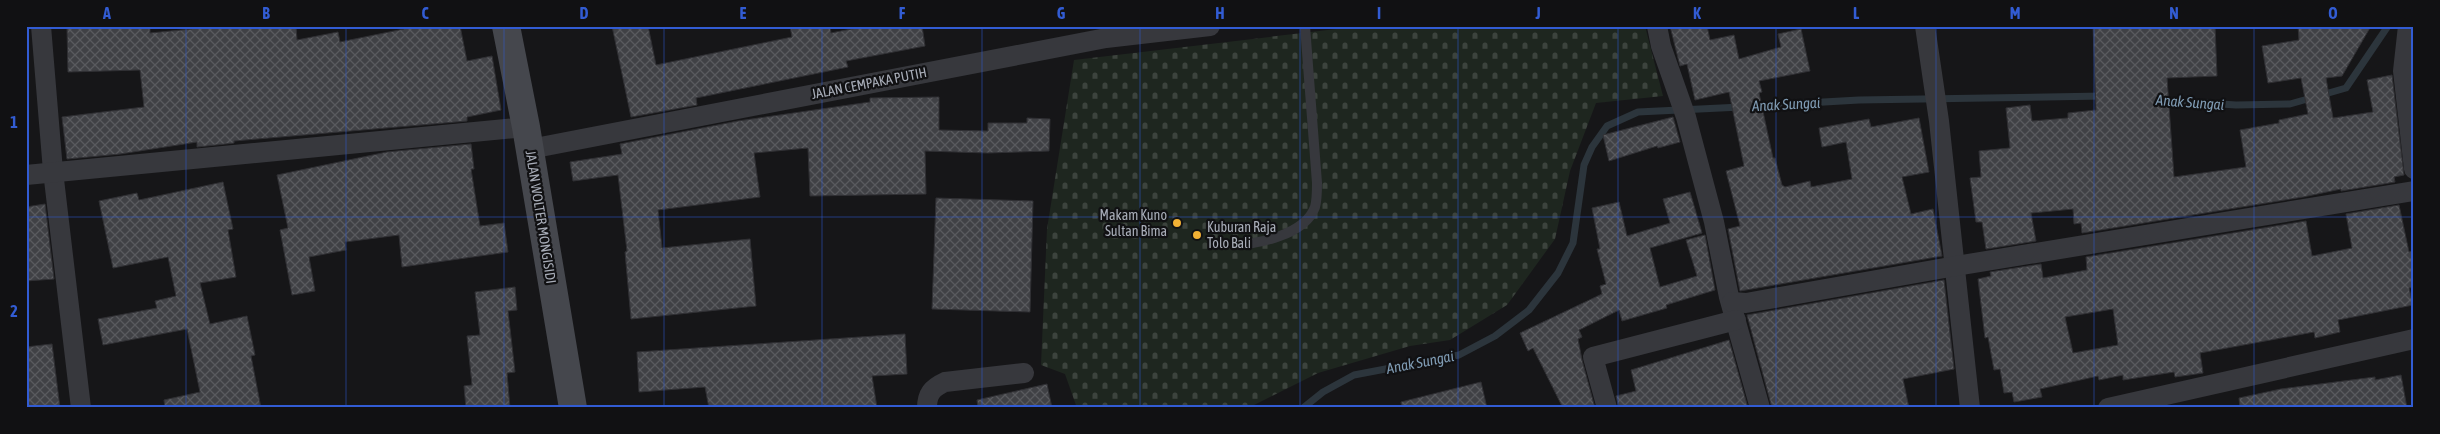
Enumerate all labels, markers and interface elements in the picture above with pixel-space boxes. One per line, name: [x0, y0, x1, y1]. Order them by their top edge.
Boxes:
text: A: [102, 4, 111, 22]
text: B: [262, 4, 270, 22]
text: C: [421, 4, 429, 22]
text: D: [580, 4, 589, 22]
text: E: [740, 4, 747, 22]
text: F: [899, 4, 906, 22]
text: G: [1057, 4, 1066, 22]
text: H: [1215, 4, 1225, 22]
text: I: [1377, 4, 1381, 22]
text: J: [1534, 4, 1541, 22]
text: K: [1693, 4, 1701, 22]
text: L: [1853, 4, 1860, 22]
text: M: [2010, 4, 2020, 22]
text: N: [2169, 4, 2179, 22]
text: O: [2328, 4, 2338, 22]
street label: JALAN CEMPAKA PUTIH: [810, 64, 928, 102]
water label: Anak Sungai: [2154, 91, 2225, 113]
water label: Anak Sungai: [1750, 94, 1821, 114]
text: 1: [10, 113, 18, 131]
street label: JALAN WOLTER MONGISIDI: [523, 149, 559, 285]
place label: Makam Kuno Sultan Bima: [1100, 207, 1167, 239]
marker: Makam Kuno Sultan Bima: [1171, 217, 1183, 229]
place label: Kuburan Raja Tolo Bali: [1207, 219, 1276, 251]
marker: Kuburan Raja Tolo Bali: [1191, 229, 1203, 241]
text: 2: [10, 302, 18, 320]
water label: Anak Sungai: [1384, 347, 1456, 377]

